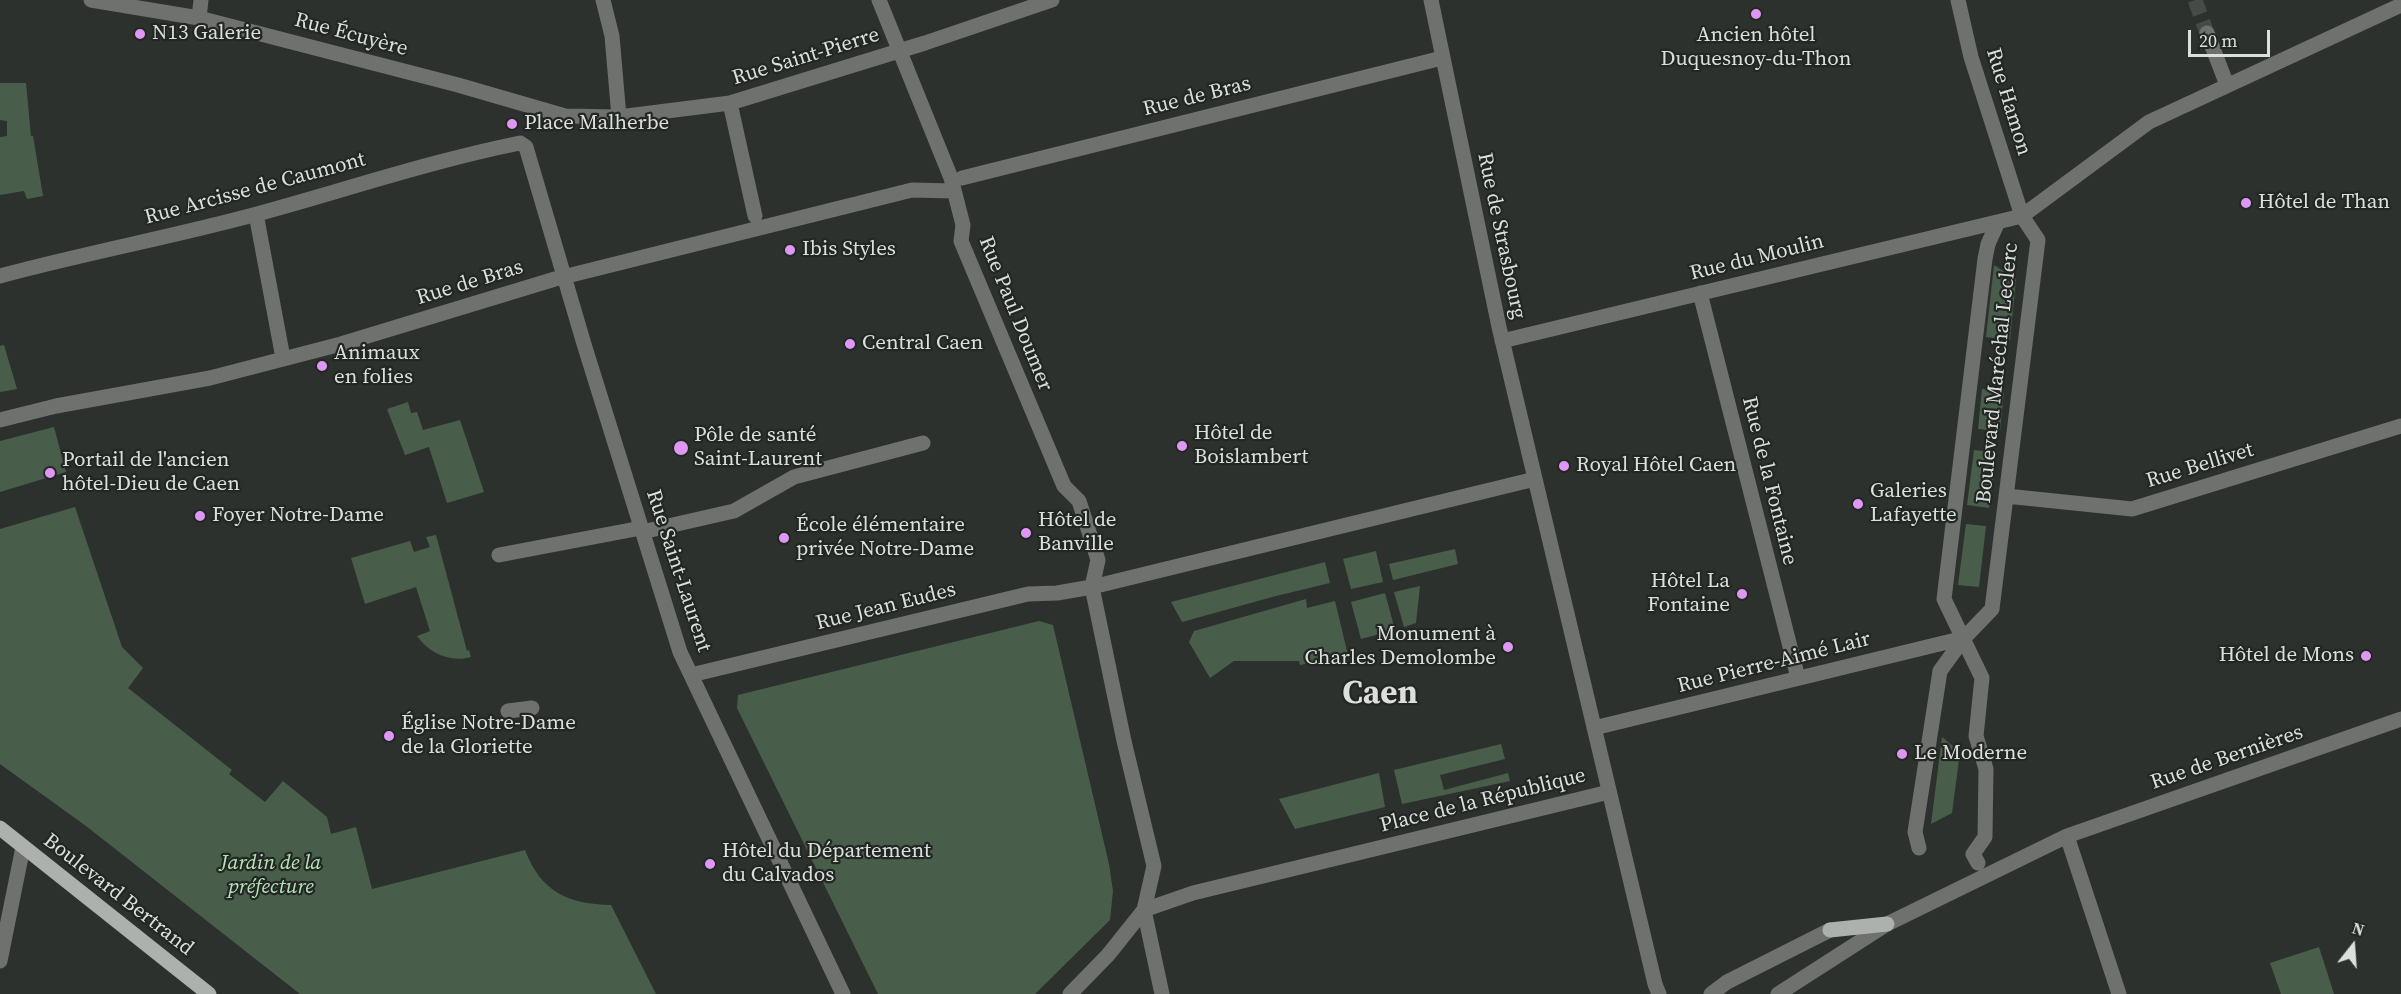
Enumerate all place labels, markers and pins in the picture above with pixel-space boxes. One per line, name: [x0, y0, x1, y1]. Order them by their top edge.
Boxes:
marker: Ancien hôtel Duquesnoy-du-Thon: [1749, 7, 1763, 21]
place label: N13 Galerie: [152, 21, 261, 47]
place label: Ancien hôtel Duquesnoy-du-Thon: [1661, 23, 1851, 73]
marker: N13 Galerie: [133, 27, 147, 41]
place label: Place Malherbe: [524, 111, 669, 137]
marker: Place Malherbe: [505, 117, 519, 131]
place label: Hôtel de Than: [2258, 190, 2390, 216]
marker: Hôtel de Than: [2239, 196, 2253, 210]
place label: Ibis Styles: [802, 237, 896, 263]
marker: Ibis Styles: [783, 243, 797, 257]
place label: Central Caen: [862, 331, 983, 357]
marker: Central Caen: [843, 337, 857, 351]
place label: Animaux en folies: [334, 341, 420, 391]
marker: Animaux en folies: [315, 359, 329, 373]
place label: Hôtel de Boislambert: [1194, 421, 1308, 471]
place label: Pôle de santé Saint-Laurent: [694, 423, 822, 473]
marker: Pôle de santé Saint-Laurent: [672, 439, 690, 457]
marker: Hôtel de Boislambert: [1175, 439, 1189, 453]
place label: Portail de l'ancien hôtel-Dieu de Caen: [62, 448, 240, 498]
place label: Royal Hôtel Caen: [1576, 453, 1736, 479]
marker: Royal Hôtel Caen: [1557, 459, 1571, 473]
marker: Portail de l'ancien hôtel-Dieu de Caen: [43, 466, 57, 480]
place label: Galeries Lafayette: [1870, 479, 1957, 529]
marker: Galeries Lafayette: [1851, 497, 1865, 511]
place label: Foyer Notre-Dame: [212, 503, 384, 529]
place label: Hôtel de Banville: [1038, 508, 1117, 558]
marker: Foyer Notre-Dame: [193, 509, 207, 523]
place label: École élémentaire privée Notre-Dame: [796, 513, 974, 563]
marker: Hôtel de Banville: [1019, 526, 1033, 540]
marker: École élémentaire privée Notre-Dame: [777, 531, 791, 545]
place label: Hôtel La Fontaine: [1647, 569, 1730, 619]
marker: Hôtel La Fontaine: [1735, 587, 1749, 601]
place label: Monument à Charles Demolombe: [1305, 622, 1496, 672]
marker: Monument à Charles Demolombe: [1501, 640, 1515, 654]
place label: Hôtel de Mons: [2219, 643, 2354, 669]
marker: Hôtel de Mons: [2359, 649, 2373, 663]
place label: Église Notre-Dame de la Gloriette: [401, 711, 576, 761]
marker: Église Notre-Dame de la Gloriette: [382, 729, 396, 743]
place label: Le Moderne: [1914, 741, 2027, 767]
marker: Le Moderne: [1895, 747, 1909, 761]
place label: Hôtel du Département du Calvados: [722, 839, 931, 889]
marker: Hôtel du Département du Calvados: [703, 857, 717, 871]

